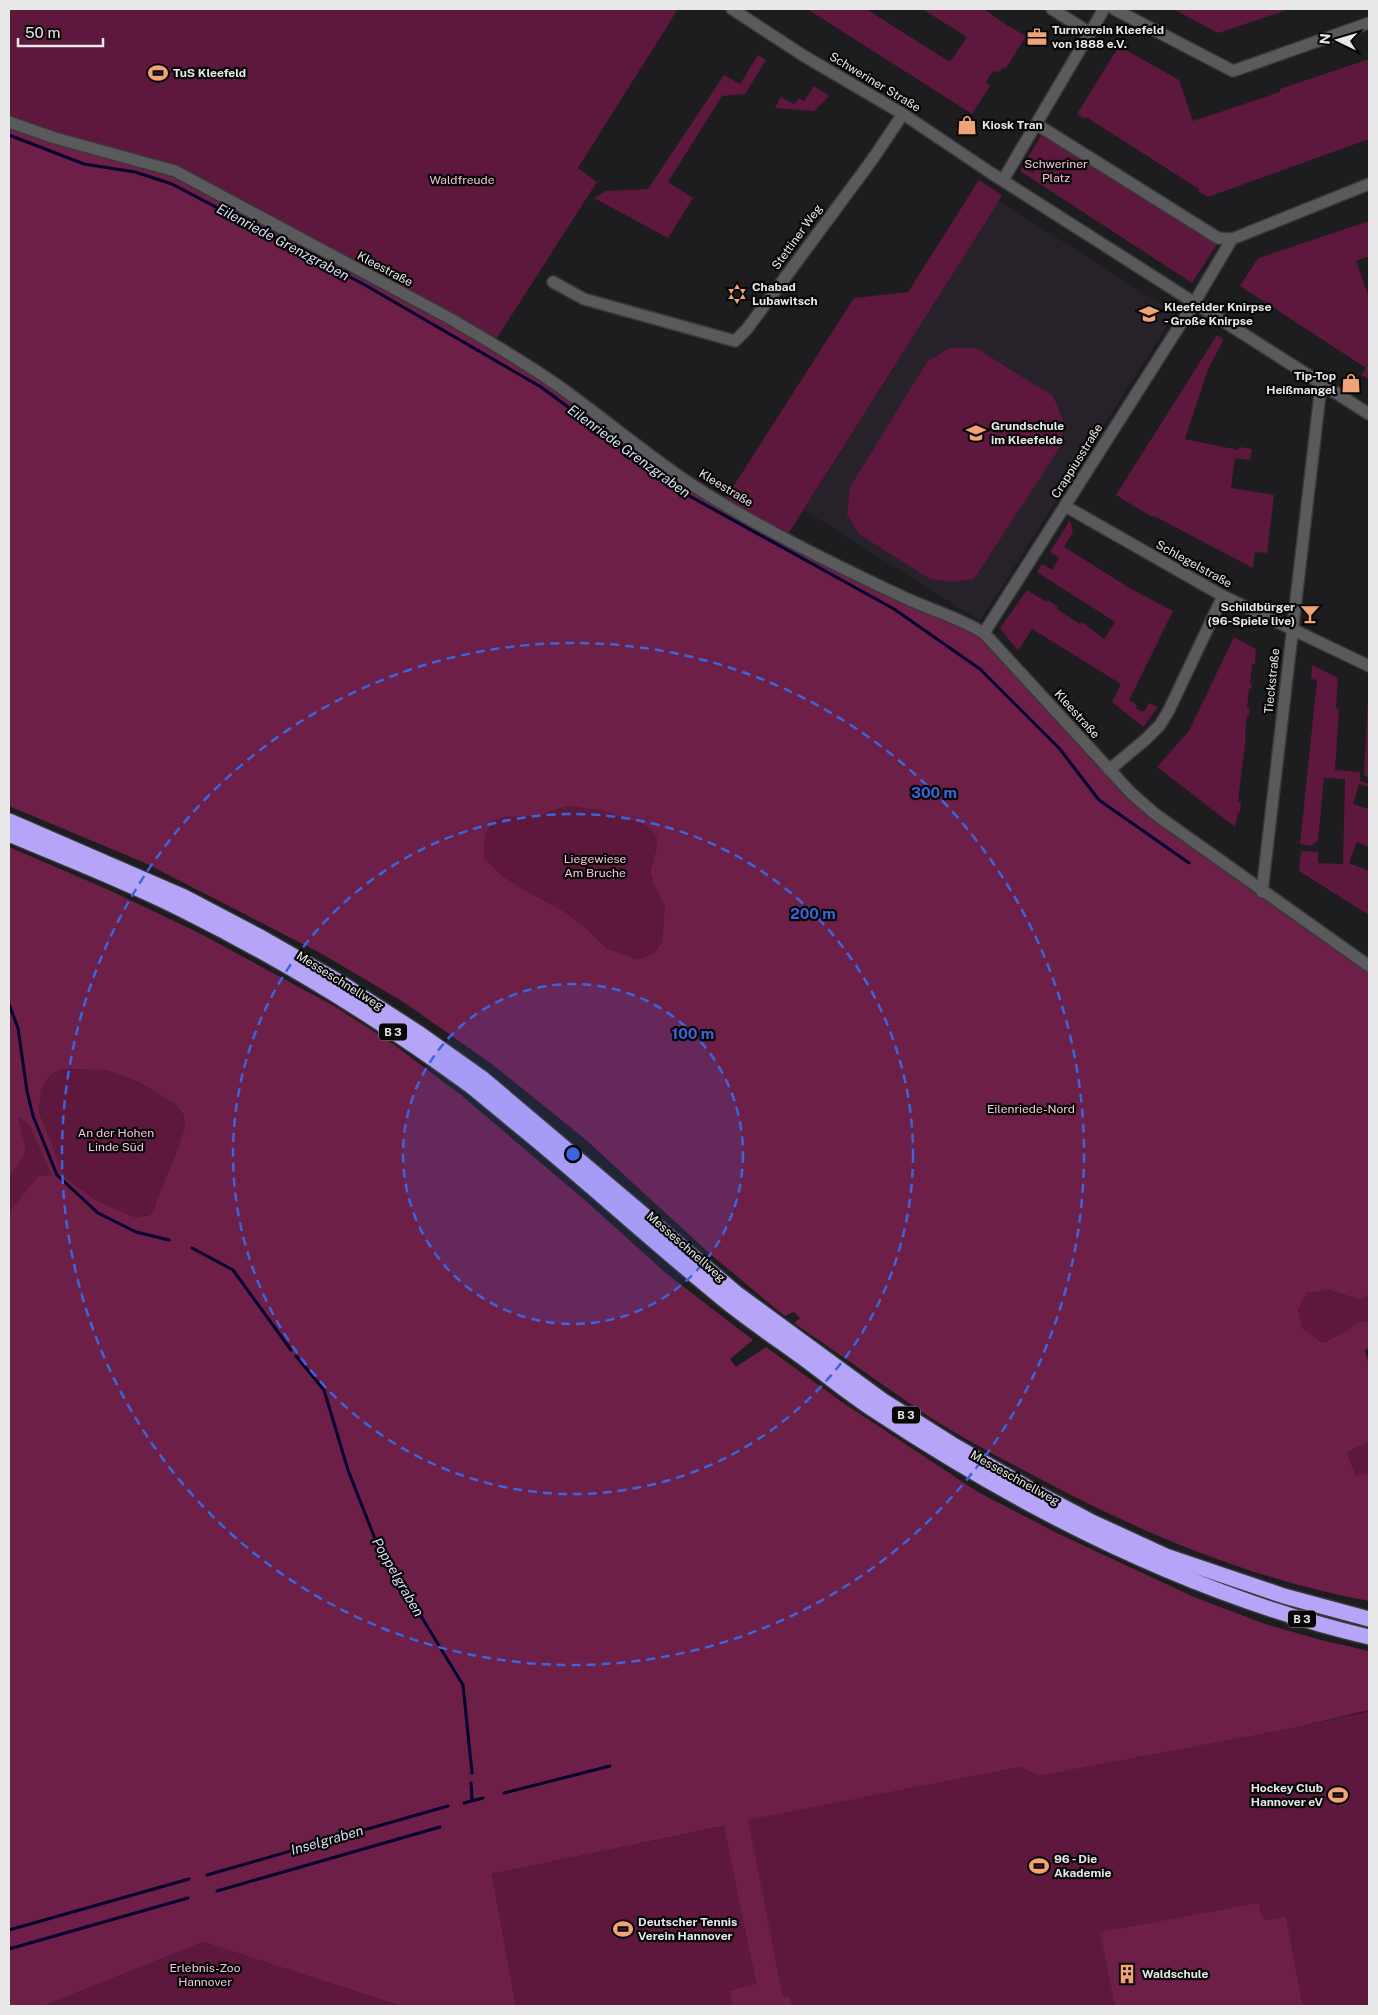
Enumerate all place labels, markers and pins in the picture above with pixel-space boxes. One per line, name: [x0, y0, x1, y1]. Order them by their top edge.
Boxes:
place label: Turnverein Kleefeld von 1888 e.V.: [1052, 23, 1164, 51]
office icon: Turnverein Kleefeld von 1888 e.V.: [1026, 26, 1048, 48]
sports icon: TuS Kleefeld: [147, 62, 169, 84]
place label: TuS Kleefeld: [173, 66, 246, 80]
shop icon: Kiosk Tran: [956, 114, 978, 136]
place label: Kiosk Tran: [982, 118, 1043, 132]
place label: Chabad Lubawitsch: [752, 280, 818, 308]
synagogue icon: Chabad Lubawitsch: [726, 283, 748, 305]
place label: Kleefelder Knirpse - Große Knirpse: [1164, 300, 1271, 328]
school or university icon: Kleefelder Knirpse - Große Knirpse: [1138, 303, 1160, 325]
place label: Tip-Top Heißmangel: [1266, 369, 1336, 397]
shop icon: Tip-Top Heißmangel: [1340, 372, 1362, 394]
place label: Grundschule im Kleefelde: [991, 419, 1064, 447]
school or university icon: Grundschule im Kleefelde: [965, 422, 987, 444]
place label: Schildbürger (96-Spiele live): [1208, 600, 1295, 628]
bar icon: Schildbürger (96-Spiele live): [1299, 603, 1321, 625]
centre of rings: [564, 1145, 582, 1163]
place label: Hockey Club Hannover eV: [1251, 1781, 1324, 1809]
sports icon: Hockey Club Hannover eV: [1327, 1784, 1349, 1806]
place label: 96 - Die Akademie: [1054, 1852, 1111, 1880]
sports icon: 96 - Die Akademie: [1028, 1855, 1050, 1877]
place label: Deutscher Tennis Verein Hannover: [638, 1915, 737, 1943]
sports icon: Deutscher Tennis Verein Hannover: [612, 1918, 634, 1940]
building icon: Waldschule: [1116, 1963, 1138, 1985]
place label: Waldschule: [1142, 1967, 1208, 1981]

